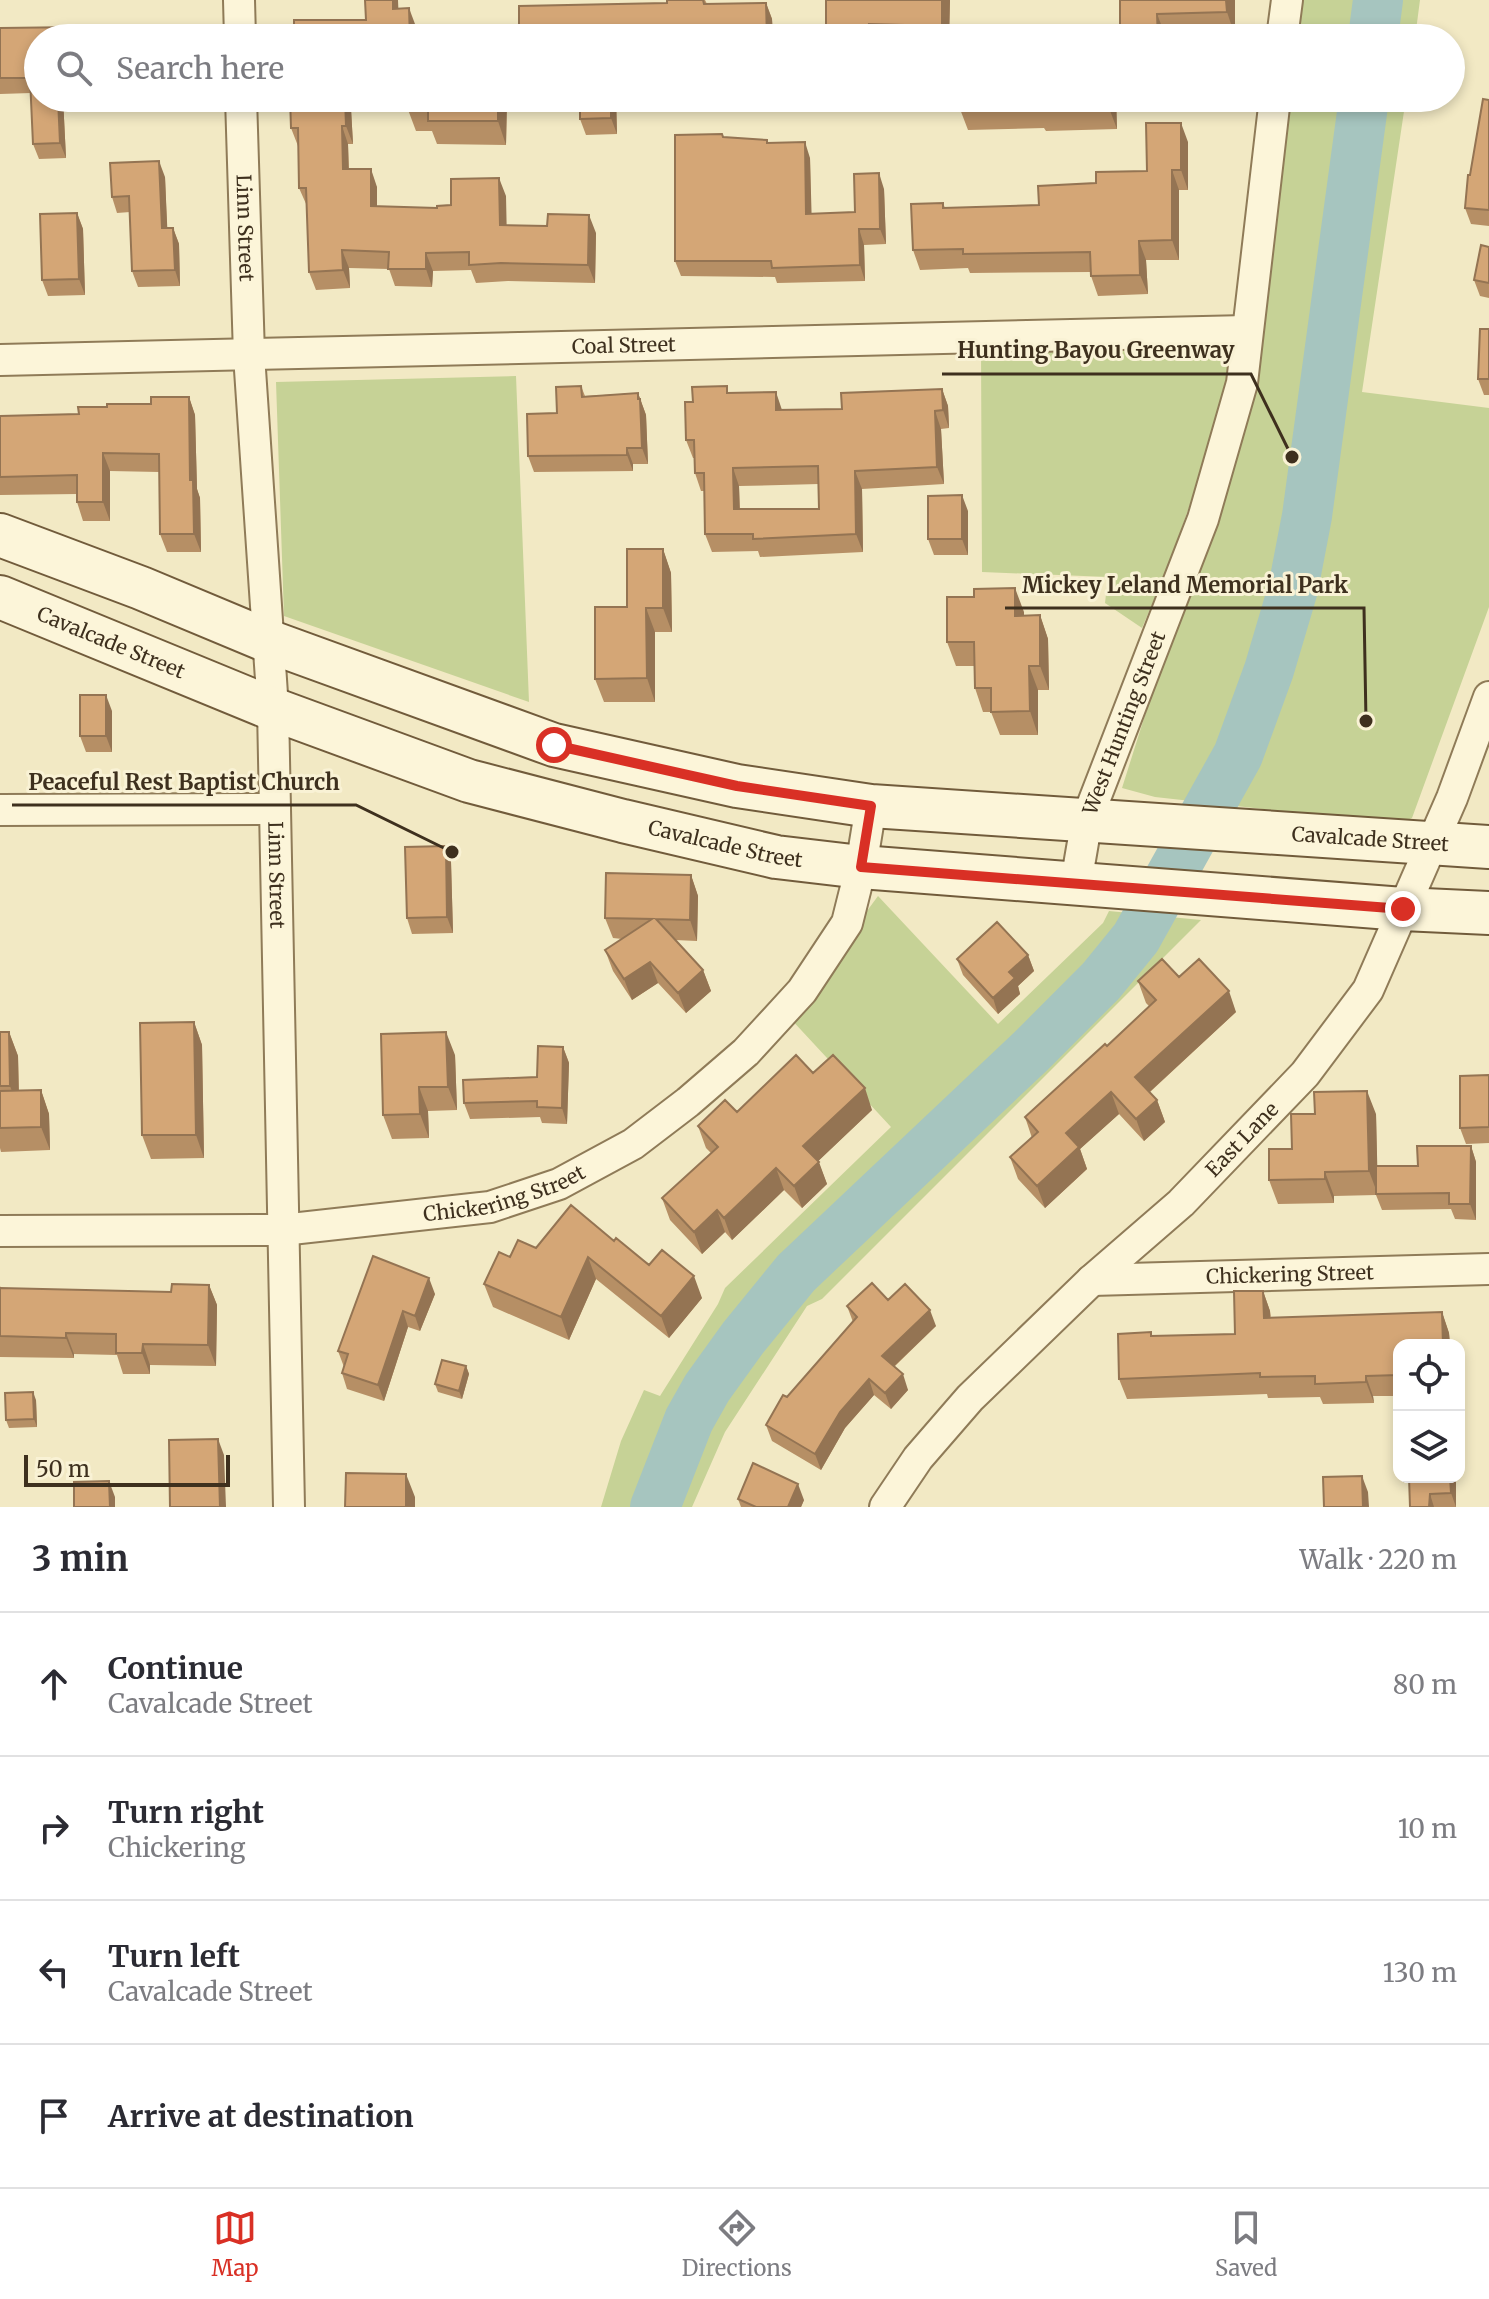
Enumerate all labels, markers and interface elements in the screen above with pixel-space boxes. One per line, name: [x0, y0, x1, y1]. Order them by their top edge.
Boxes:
search box: [24, 24, 1465, 112]
icon: search: [52, 46, 96, 90]
text: Search here: [116, 49, 284, 87]
street label: Linn Street: [231, 174, 260, 282]
callout: Hunting Bayou Greenway: [942, 328, 1251, 374]
street label: Coal Street: [572, 331, 676, 359]
text: Hunting Bayou Greenway: [957, 336, 1236, 364]
callout: Mickey Leland Memorial Park: [1005, 562, 1364, 608]
text: Mickey Leland Memorial Park: [1022, 571, 1349, 599]
street label: Cavalcade Street: [34, 601, 189, 684]
street label: West Hunting Street: [1077, 627, 1171, 819]
route start: [536, 727, 572, 763]
callout: Peaceful Rest Baptist Church: [12, 759, 356, 805]
text: Peaceful Rest Baptist Church: [28, 768, 340, 796]
street label: Cavalcade Street: [646, 814, 804, 872]
street label: Linn Street: [263, 821, 290, 929]
street label: Cavalcade Street: [1291, 821, 1450, 856]
route end: [1385, 891, 1421, 927]
street label: East Lane: [1200, 1097, 1283, 1182]
street label: Chickering Street: [422, 1159, 589, 1226]
street label: Chickering Street: [1206, 1259, 1374, 1289]
map controls: [1393, 1339, 1465, 1483]
button: locate: [1393, 1339, 1465, 1411]
button: layers: [1393, 1411, 1465, 1483]
scale bar: [24, 1451, 230, 1487]
text: 50 m: [36, 1455, 90, 1483]
text: 3 min: [32, 1538, 128, 1580]
text: Walk · 220 m: [1300, 1543, 1457, 1576]
text: Continue: [108, 1649, 243, 1687]
icon: ahead: [32, 1662, 76, 1706]
text: 80 m: [1393, 1668, 1457, 1701]
text: Cavalcade Street: [108, 1687, 313, 1720]
text: Turn right: [108, 1793, 264, 1831]
icon: right: [32, 1806, 76, 1850]
text: 10 m: [1398, 1812, 1457, 1845]
text: Chickering: [108, 1831, 245, 1864]
text: Turn left: [108, 1937, 240, 1975]
icon: left: [32, 1950, 76, 1994]
text: 130 m: [1383, 1956, 1457, 1989]
text: Cavalcade Street: [108, 1975, 313, 2008]
icon: arrive: [32, 2094, 76, 2138]
text: Arrive at destination: [108, 2097, 414, 2135]
tab: Map: [212, 2206, 259, 2282]
tab: Directions: [682, 2206, 792, 2282]
tab: Saved: [1215, 2206, 1277, 2282]

